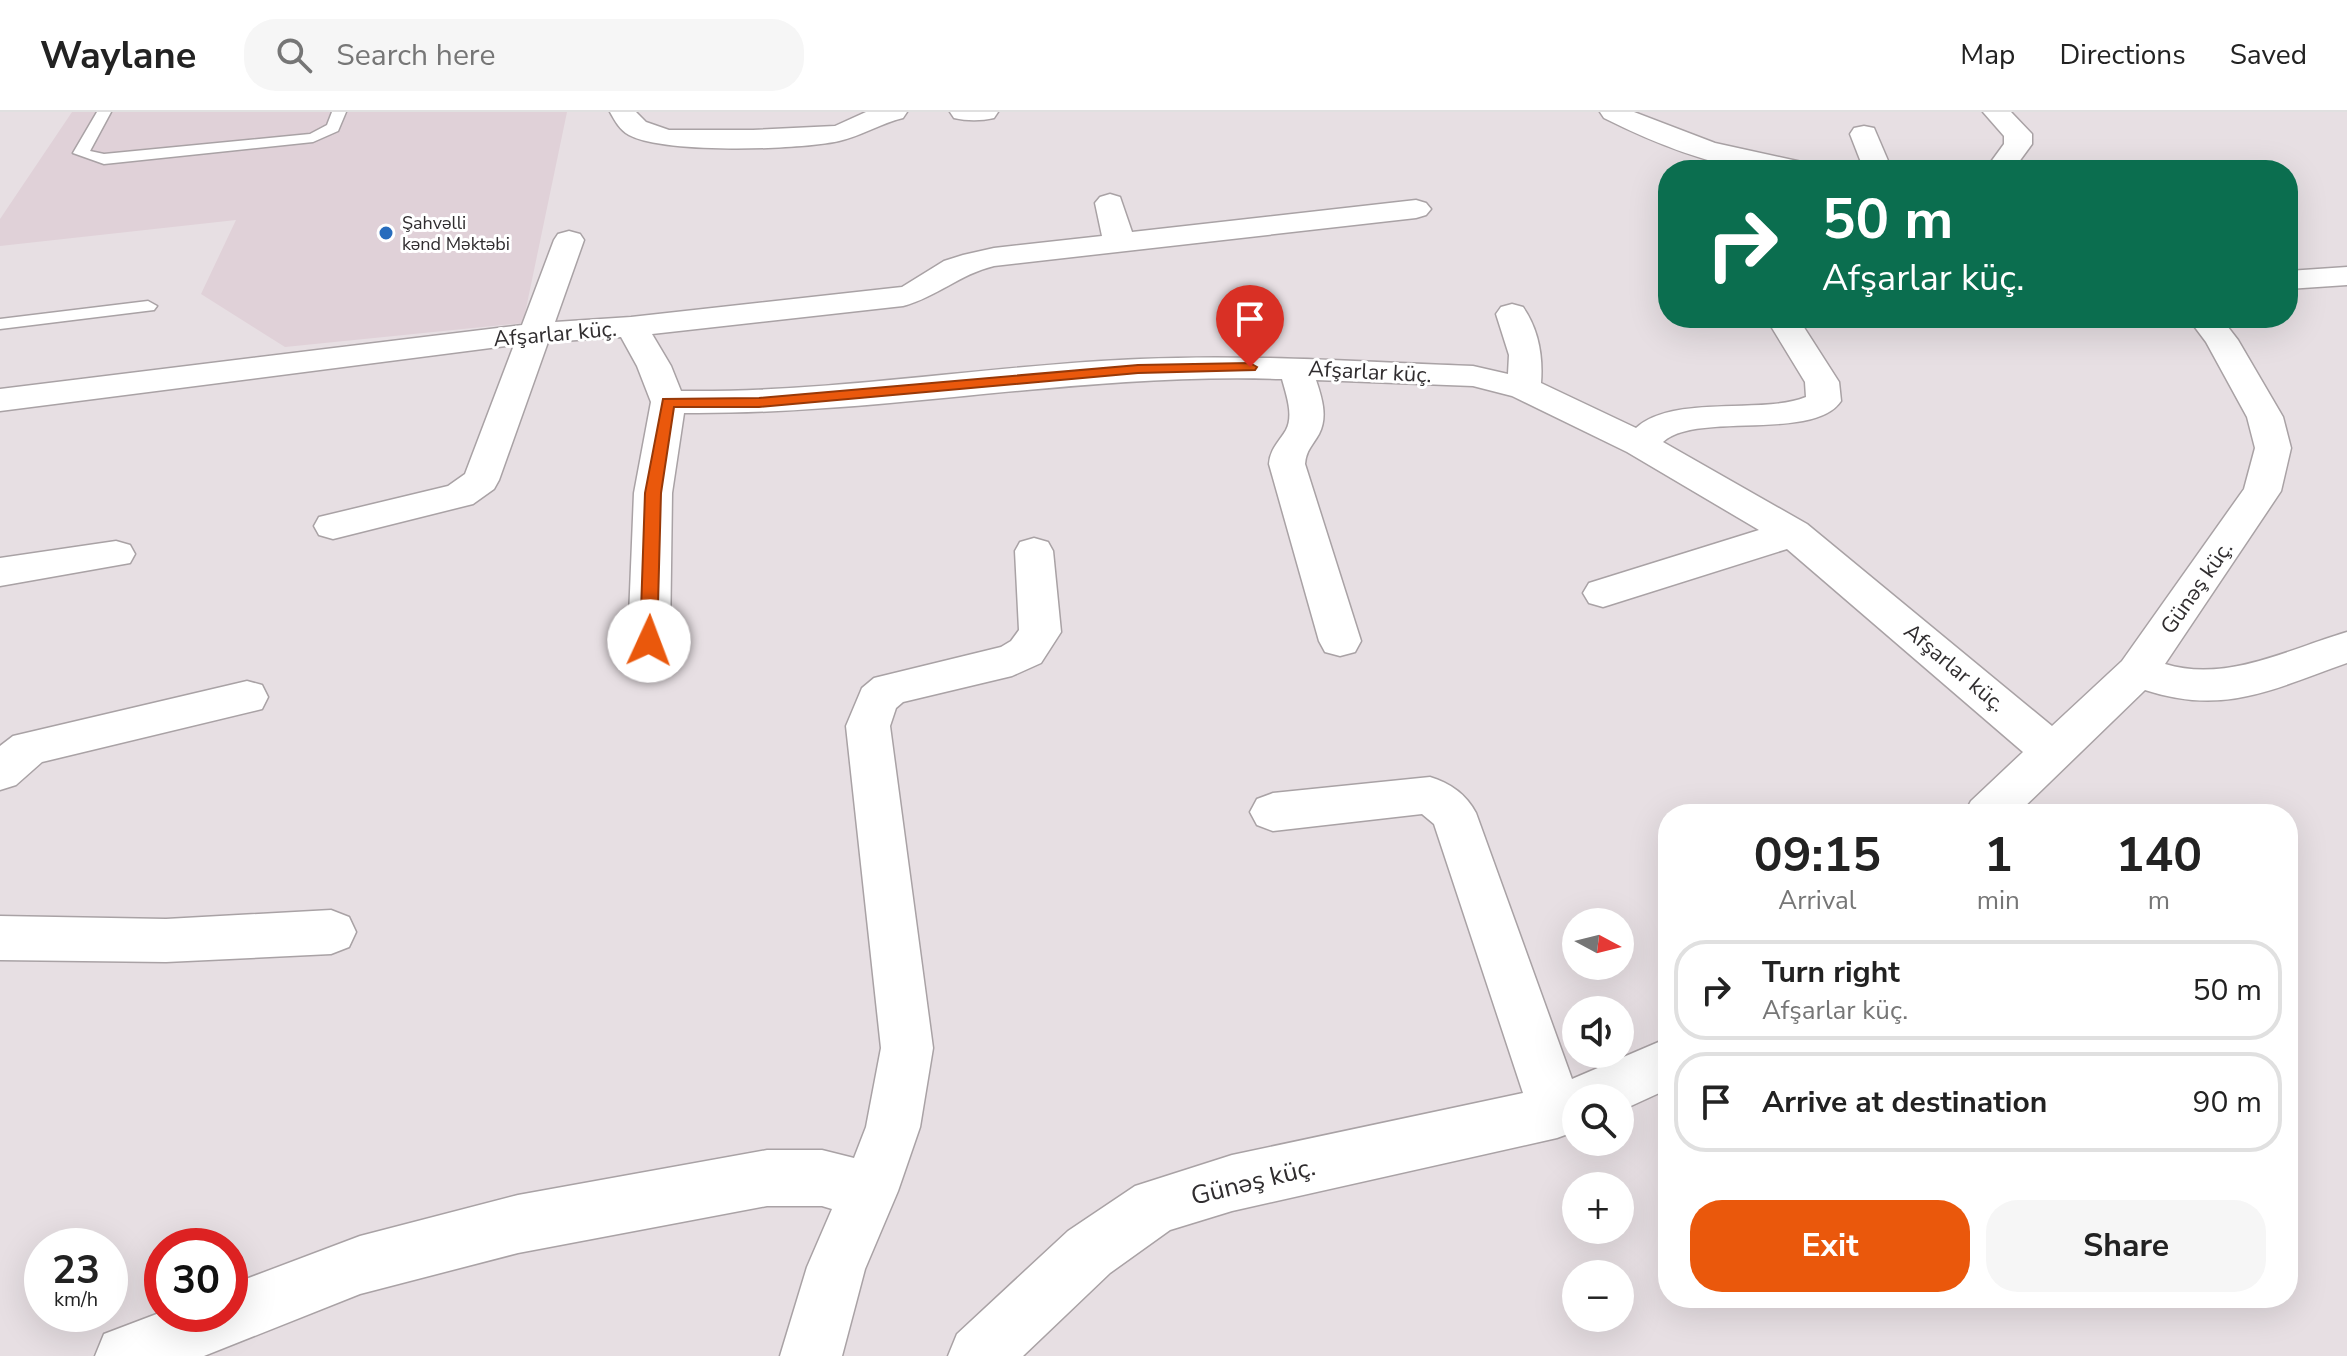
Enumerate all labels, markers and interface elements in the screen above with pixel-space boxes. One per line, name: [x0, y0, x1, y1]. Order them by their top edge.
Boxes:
search box: [244, 19, 804, 91]
text: Waylane: [40, 30, 196, 81]
icon: search: [272, 33, 316, 77]
text: Search here: [336, 35, 495, 76]
text: Map: [1960, 36, 2015, 74]
text: Directions: [2059, 36, 2186, 74]
text: Saved: [2230, 36, 2307, 74]
text: 50 m: [1822, 181, 1953, 258]
icon: right: [1690, 192, 1794, 296]
place label: Şahvəlli kənd Məktəbi: [402, 211, 510, 256]
marker: Şahvəlli kənd Məktəbi: [377, 224, 395, 242]
text: Afşarlar küç.: [1822, 254, 2024, 303]
pin: [1216, 285, 1284, 367]
icon: arrive: [1228, 297, 1272, 341]
street label: Afşarlar küç.: [492, 314, 618, 354]
street label: Afşarlar küç.: [1307, 354, 1432, 390]
street label: Günəş küç.: [2154, 535, 2240, 640]
position arrow: [607, 599, 691, 683]
street label: Afşarlar küç.: [1897, 617, 2011, 719]
text: 09:15: [1754, 822, 1881, 888]
text: 1: [1984, 822, 2013, 888]
text: 140: [2116, 822, 2202, 888]
text: Arrival: [1778, 883, 1857, 918]
text: min: [1977, 883, 2020, 918]
text: m: [2148, 883, 2170, 918]
north arrow: [1562, 908, 1634, 980]
map controls: [1562, 908, 1634, 1332]
text: Turn right: [1762, 952, 1900, 993]
icon: right: [1694, 968, 1738, 1012]
text: 50 m: [2193, 970, 2262, 1011]
text: Afşarlar küç.: [1762, 993, 1908, 1028]
button: sound: [1562, 996, 1634, 1068]
icon: arrive: [1694, 1080, 1738, 1124]
text: Arrive at destination: [1762, 1082, 2047, 1123]
text: 90 m: [2193, 1082, 2262, 1123]
button: search: [1562, 1084, 1634, 1156]
street label: Günəş küç.: [1187, 1149, 1319, 1214]
button: +: [1562, 1172, 1634, 1244]
button: Exit: [1690, 1200, 1970, 1292]
button: Share: [1986, 1200, 2266, 1292]
speed limit sign: 30: [144, 1228, 248, 1332]
text: 23: [52, 1243, 100, 1297]
button: −: [1562, 1260, 1634, 1332]
text: km/h: [54, 1286, 98, 1313]

